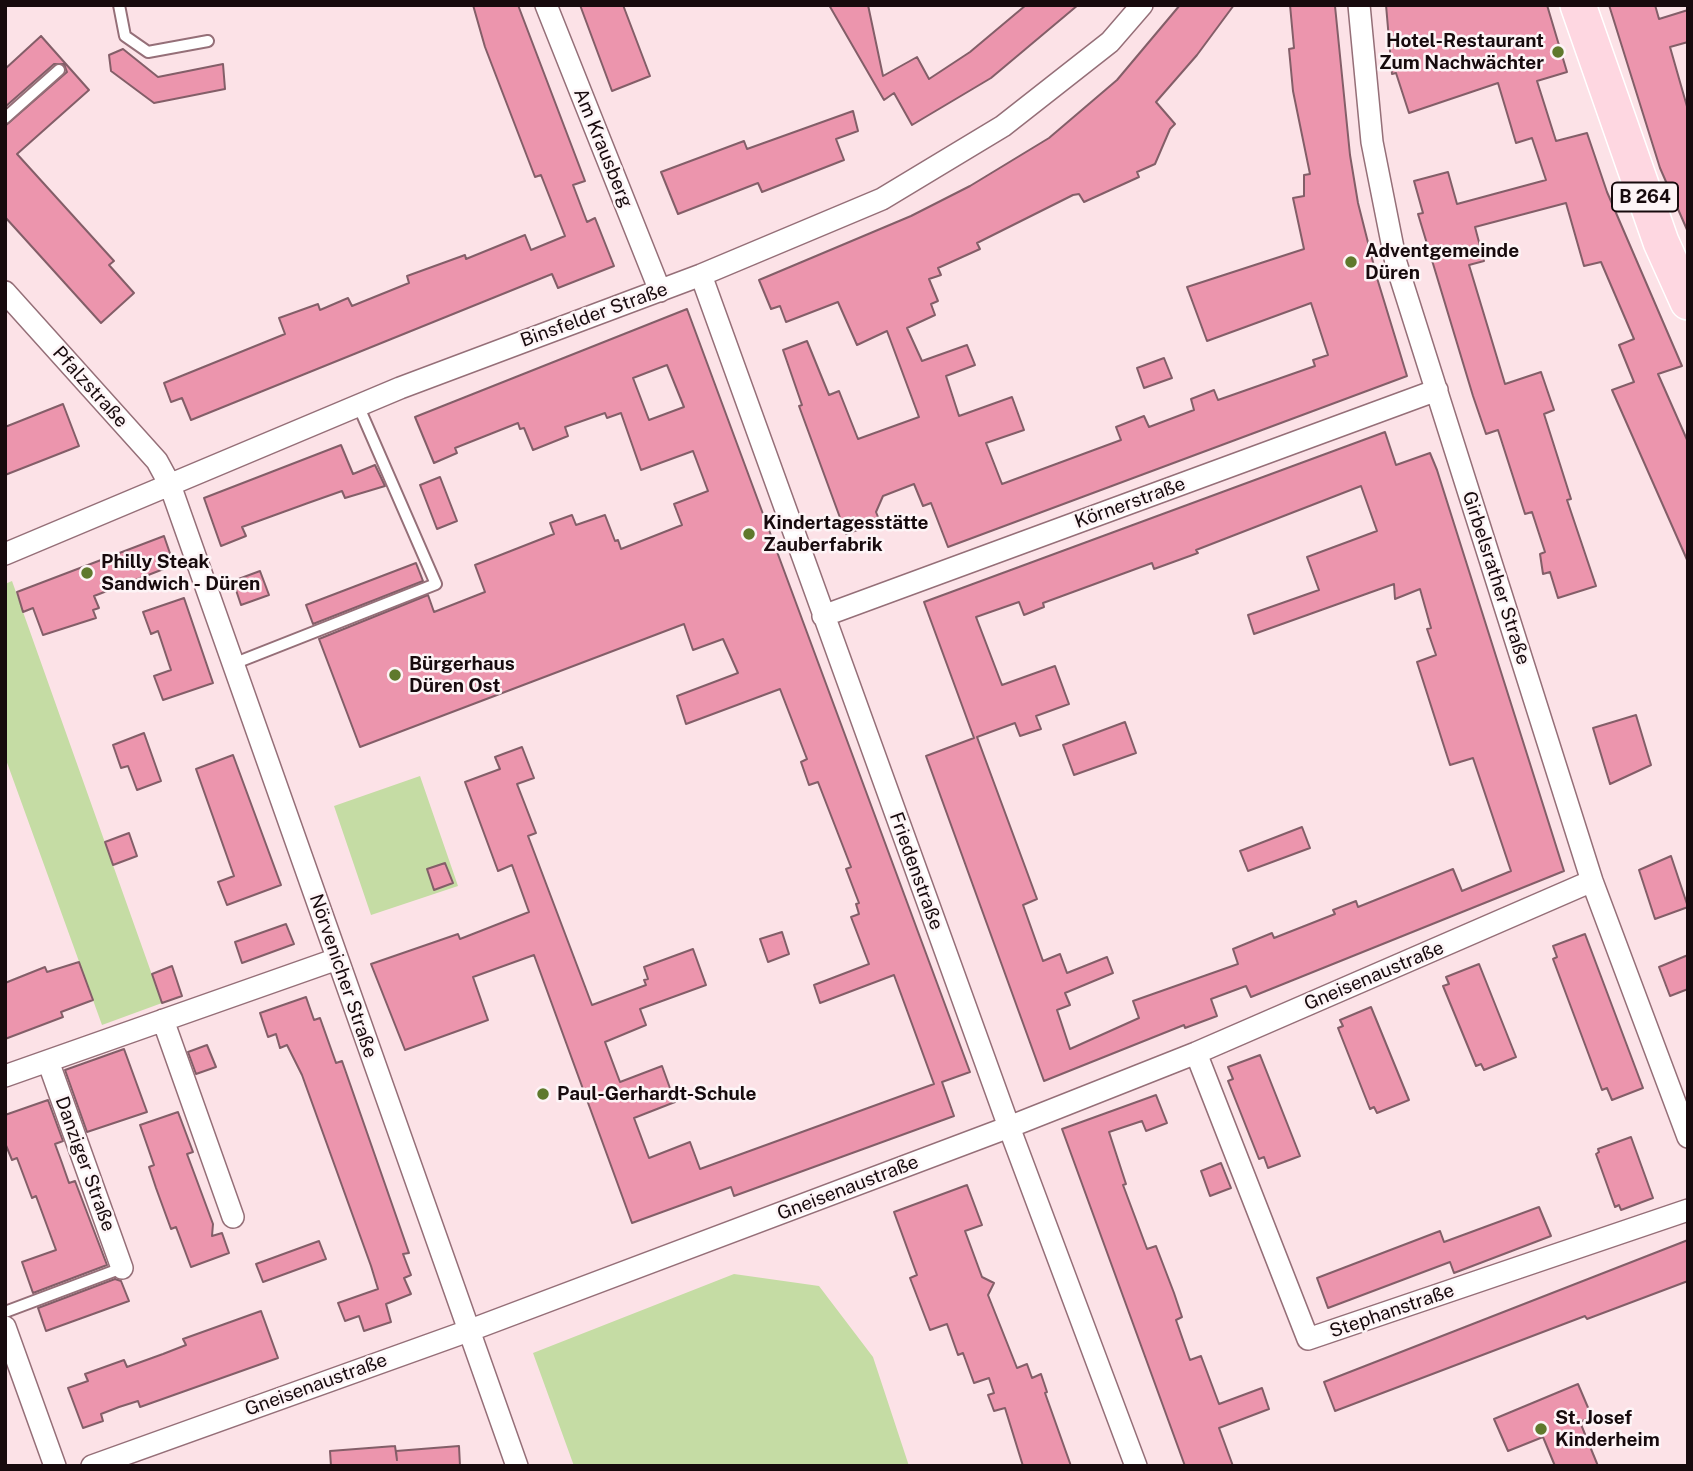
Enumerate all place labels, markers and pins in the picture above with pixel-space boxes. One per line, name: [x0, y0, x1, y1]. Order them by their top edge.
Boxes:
place label: Hotel-Restaurant Zum Nachwächter: [1379, 30, 1544, 74]
marker: Hotel-Restaurant Zum Nachwächter: [1550, 44, 1566, 60]
place label: Adventgemeinde Düren: [1365, 240, 1519, 284]
marker: Adventgemeinde Düren: [1343, 254, 1359, 270]
place label: Kindertagesstätte Zauberfabrik: [763, 512, 929, 556]
marker: Kindertagesstätte Zauberfabrik: [741, 526, 757, 542]
place label: Philly Steak Sandwich - Düren: [101, 551, 260, 595]
marker: Philly Steak Sandwich - Düren: [79, 565, 95, 581]
place label: Bürgerhaus Düren Ost: [409, 653, 515, 697]
marker: Bürgerhaus Düren Ost: [387, 667, 403, 683]
place label: Paul-Gerhardt-Schule: [557, 1083, 756, 1105]
marker: Paul-Gerhardt-Schule: [535, 1086, 551, 1102]
place label: St. Josef Kinderheim: [1555, 1407, 1660, 1451]
marker: St. Josef Kinderheim: [1533, 1421, 1549, 1437]

